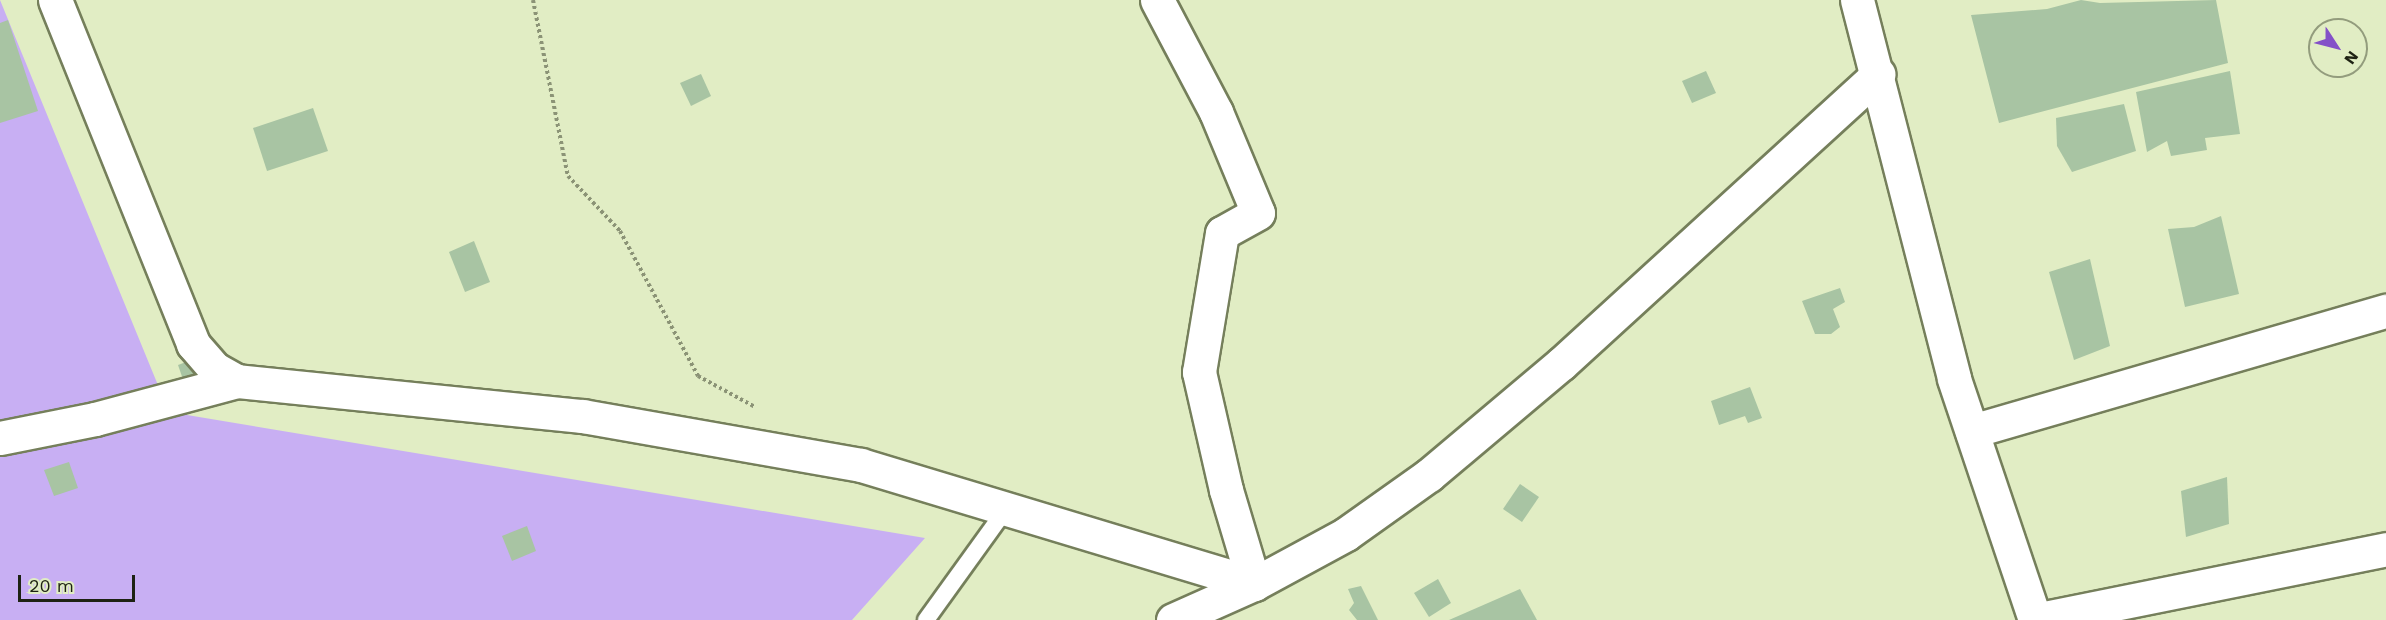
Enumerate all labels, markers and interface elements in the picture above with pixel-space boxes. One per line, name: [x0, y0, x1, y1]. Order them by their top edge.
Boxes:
north arrow: [2308, 18, 2368, 78]
text: N: [2340, 47, 2363, 68]
scale bar: [21, 563, 138, 601]
text: 20 m: [29, 575, 74, 596]

